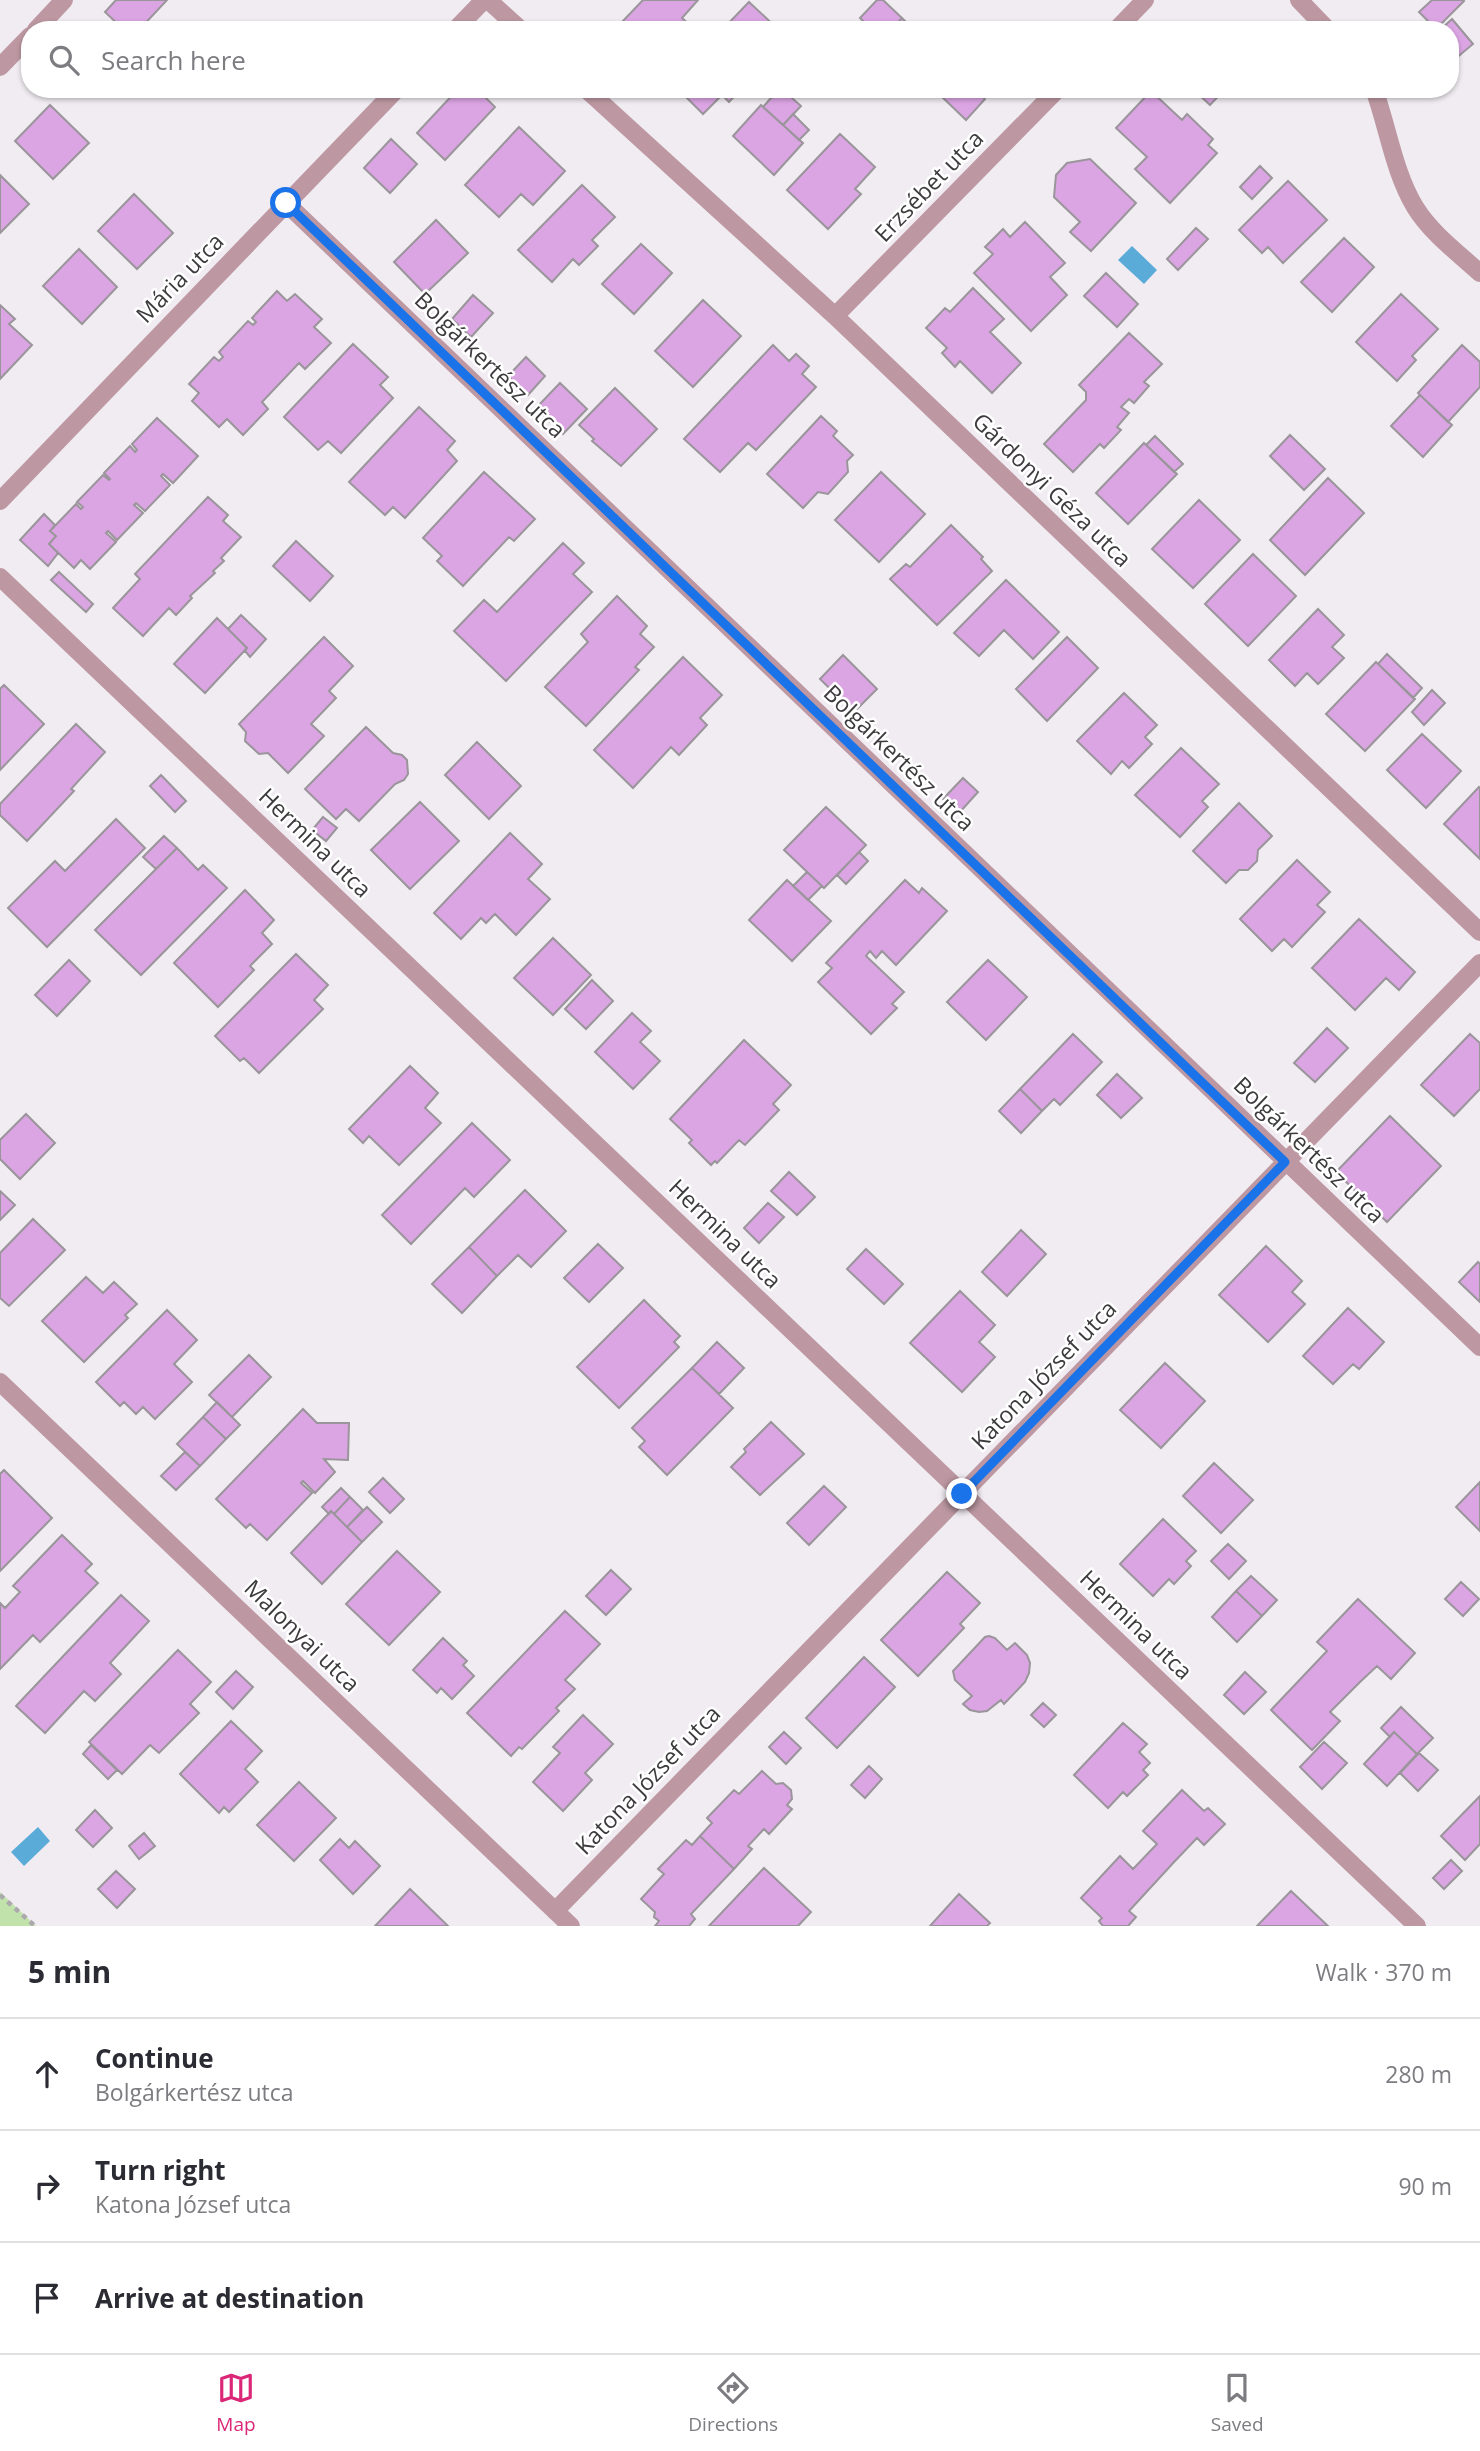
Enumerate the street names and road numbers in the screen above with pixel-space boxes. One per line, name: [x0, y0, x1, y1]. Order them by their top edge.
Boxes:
street label: Erzsébet utca: [867, 122, 990, 248]
street label: Mária utca: [128, 225, 230, 329]
street label: Bolgárkertész utca: [408, 284, 573, 445]
street label: Gárdonyi Géza utca: [966, 405, 1139, 574]
street label: Bolgárkertész utca: [817, 677, 982, 838]
street label: Hermina utca: [252, 780, 379, 904]
street label: Bolgárkertész utca: [1227, 1069, 1392, 1230]
street label: Hermina utca: [662, 1171, 789, 1295]
street label: Katona József utca: [964, 1293, 1123, 1456]
street label: Hermina utca: [1073, 1562, 1200, 1686]
street label: Malonyai utca: [238, 1572, 368, 1699]
street label: Katona József utca: [568, 1698, 727, 1861]

